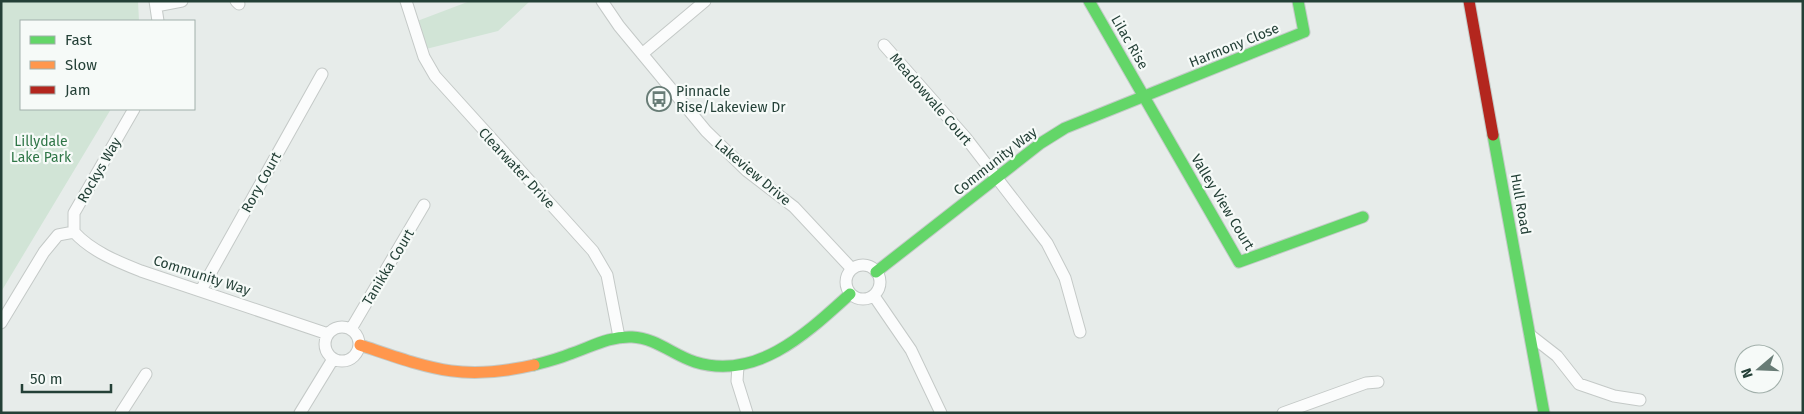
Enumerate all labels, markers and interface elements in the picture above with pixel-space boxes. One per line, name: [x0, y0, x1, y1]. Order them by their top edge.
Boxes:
street label: Lilac Rise: [1107, 12, 1152, 72]
legend: [20, 20, 195, 110]
street label: Harmony Close: [1187, 20, 1282, 71]
text: Fast: [65, 31, 92, 49]
street label: Meadowvale Court: [886, 50, 976, 150]
text: Slow: [65, 56, 97, 74]
text: Jam: [65, 81, 91, 99]
place label: Pinnacle Rise/Lakeview Dr: [676, 83, 786, 116]
bus stop icon: Pinnacle Rise/Lakeview Dr: [646, 86, 672, 112]
street label: Clearwater Drive: [475, 124, 558, 212]
street label: Community Way: [950, 124, 1040, 199]
park label: Lillydale Lake Park: [11, 133, 72, 166]
street label: Rockys Way: [74, 134, 125, 206]
street label: Lakeview Drive: [711, 136, 794, 209]
street label: Rory Court: [238, 148, 286, 216]
street label: Valley View Court: [1187, 151, 1258, 254]
street label: Hull Road: [1507, 172, 1534, 236]
street label: Tanikka Court: [359, 225, 418, 309]
street label: Community Way: [151, 252, 253, 299]
north arrow: [1734, 344, 1784, 394]
scale bar: [22, 362, 111, 394]
text: N: [1738, 366, 1757, 380]
text: 50 m: [30, 370, 63, 388]

